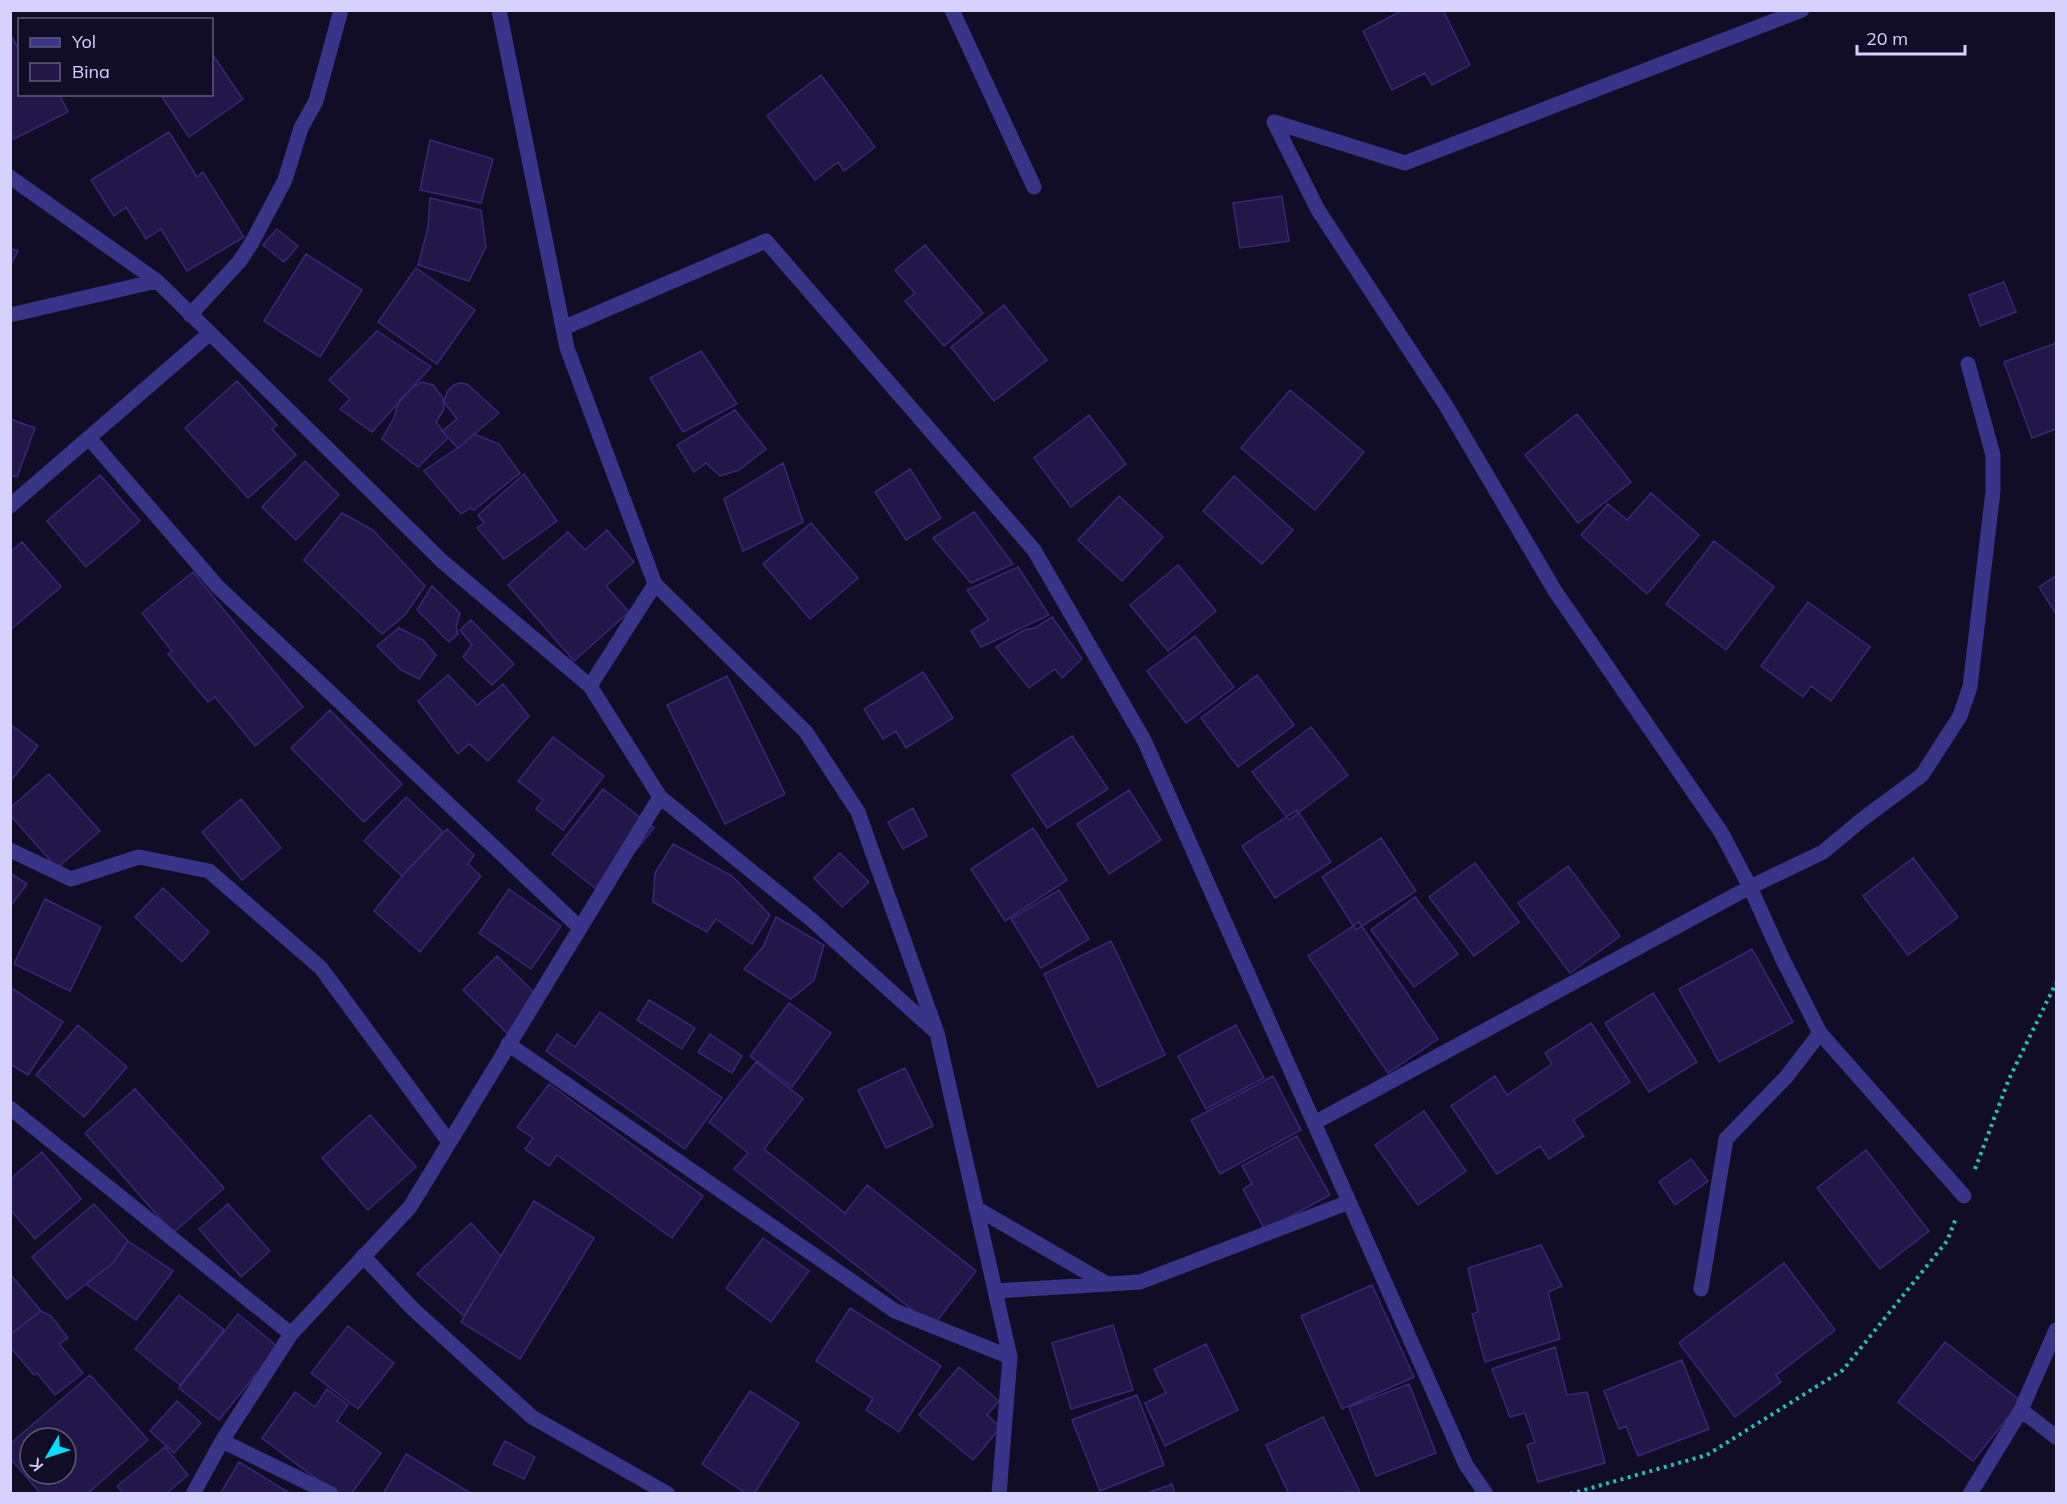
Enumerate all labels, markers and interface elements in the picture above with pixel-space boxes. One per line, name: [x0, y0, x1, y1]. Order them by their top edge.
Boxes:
legend: [18, 18, 213, 96]
scale bar: [1857, 18, 1965, 56]
text: 20 m: [1866, 27, 1908, 50]
text: Yol: [71, 30, 96, 53]
text: Bina: [72, 60, 110, 83]
north arrow: [18, 1426, 78, 1486]
text: K: [24, 1454, 47, 1476]

